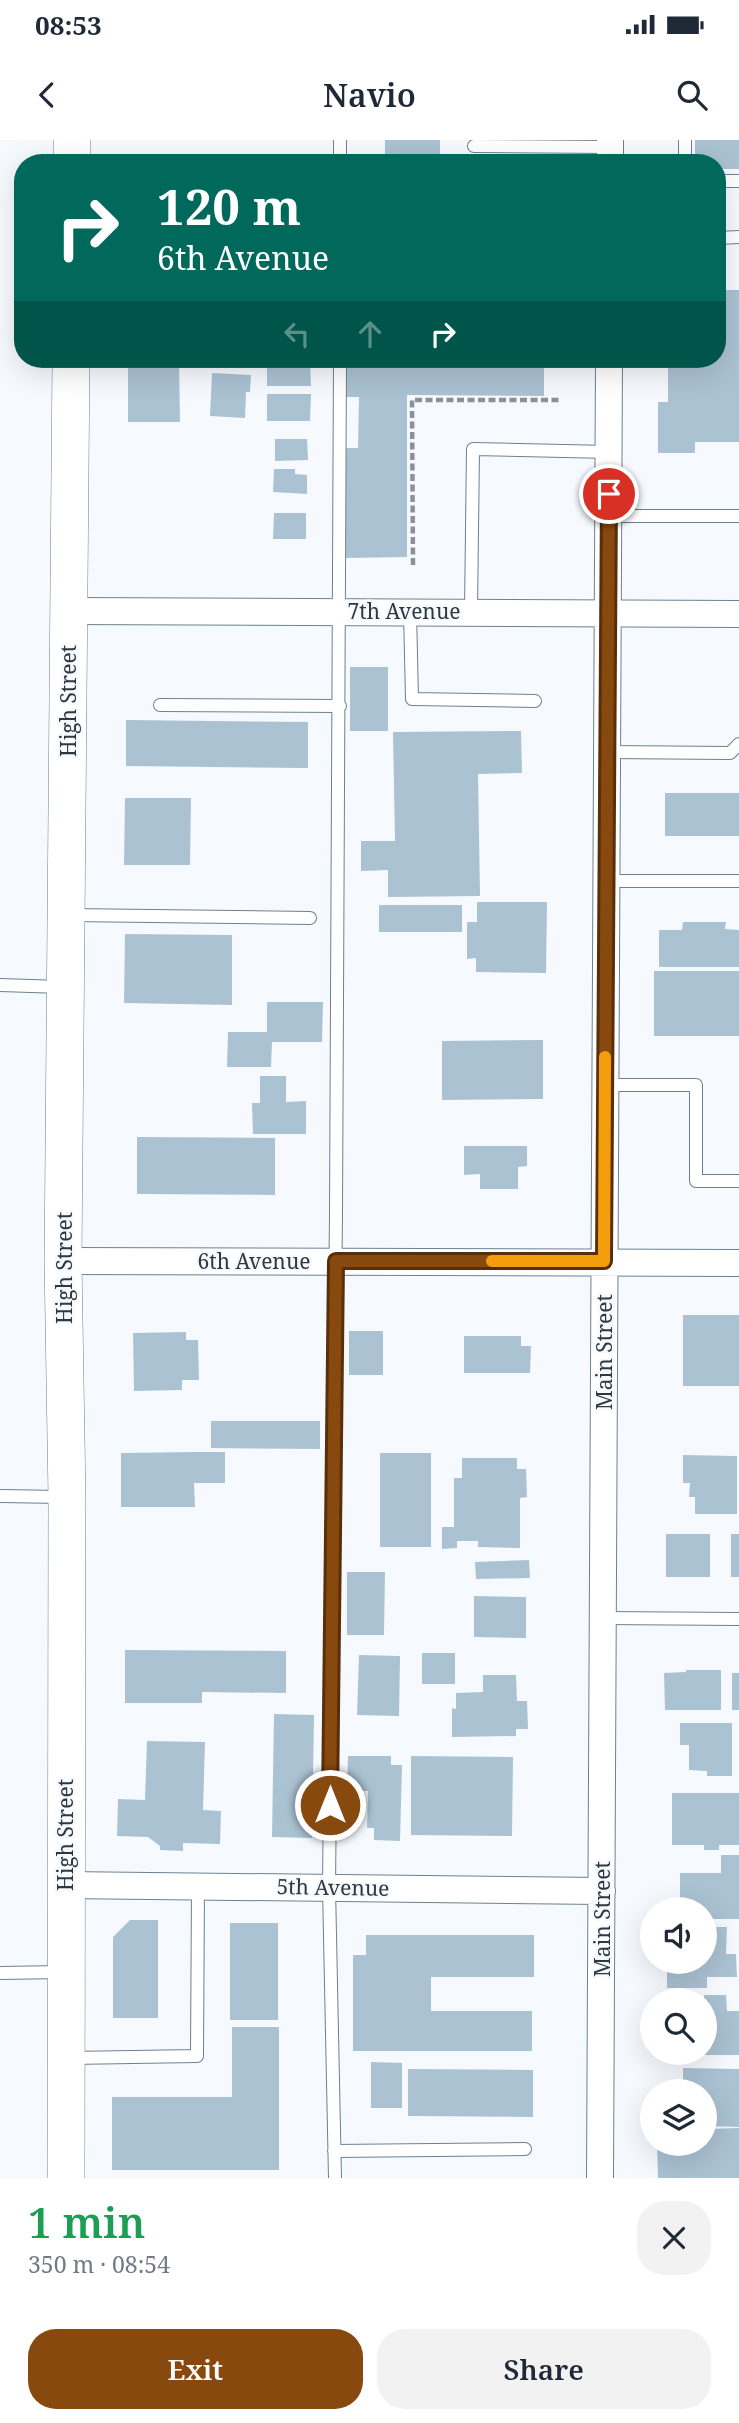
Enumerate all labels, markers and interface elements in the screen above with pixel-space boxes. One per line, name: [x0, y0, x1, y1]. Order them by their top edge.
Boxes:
text: 08:53: [35, 7, 102, 43]
text: Navio: [323, 73, 416, 116]
icon: back: [28, 76, 66, 114]
icon: search: [673, 76, 711, 114]
text: 120 m: [157, 173, 301, 239]
icon: right: [42, 182, 133, 273]
text: 6th Avenue: [157, 236, 329, 279]
icon: left: [278, 315, 316, 353]
icon: ahead: [351, 315, 389, 353]
icon: right: [424, 315, 462, 353]
pin: [579, 464, 639, 524]
icon: arrive: [590, 475, 628, 513]
street label: 7th Avenue: [348, 597, 460, 625]
street label: High Street: [54, 645, 82, 757]
street label: High Street: [50, 1212, 78, 1324]
street label: 6th Avenue: [198, 1247, 310, 1275]
street label: Main Street: [590, 1294, 618, 1410]
position arrow: [293, 1768, 367, 1842]
street label: High Street: [51, 1779, 79, 1891]
street label: Main Street: [588, 1861, 616, 1977]
street label: 5th Avenue: [276, 1872, 390, 1902]
map controls: [640, 1897, 717, 2156]
button: sound: [640, 1897, 717, 1974]
button: search: [640, 1988, 717, 2065]
button: layers: [640, 2079, 717, 2156]
text: 1 min: [28, 2193, 145, 2250]
button: close: [637, 2201, 711, 2275]
text: 350 m · 08:54: [28, 2248, 170, 2280]
button: Exit: [28, 2329, 363, 2409]
button: Share: [377, 2329, 711, 2409]

